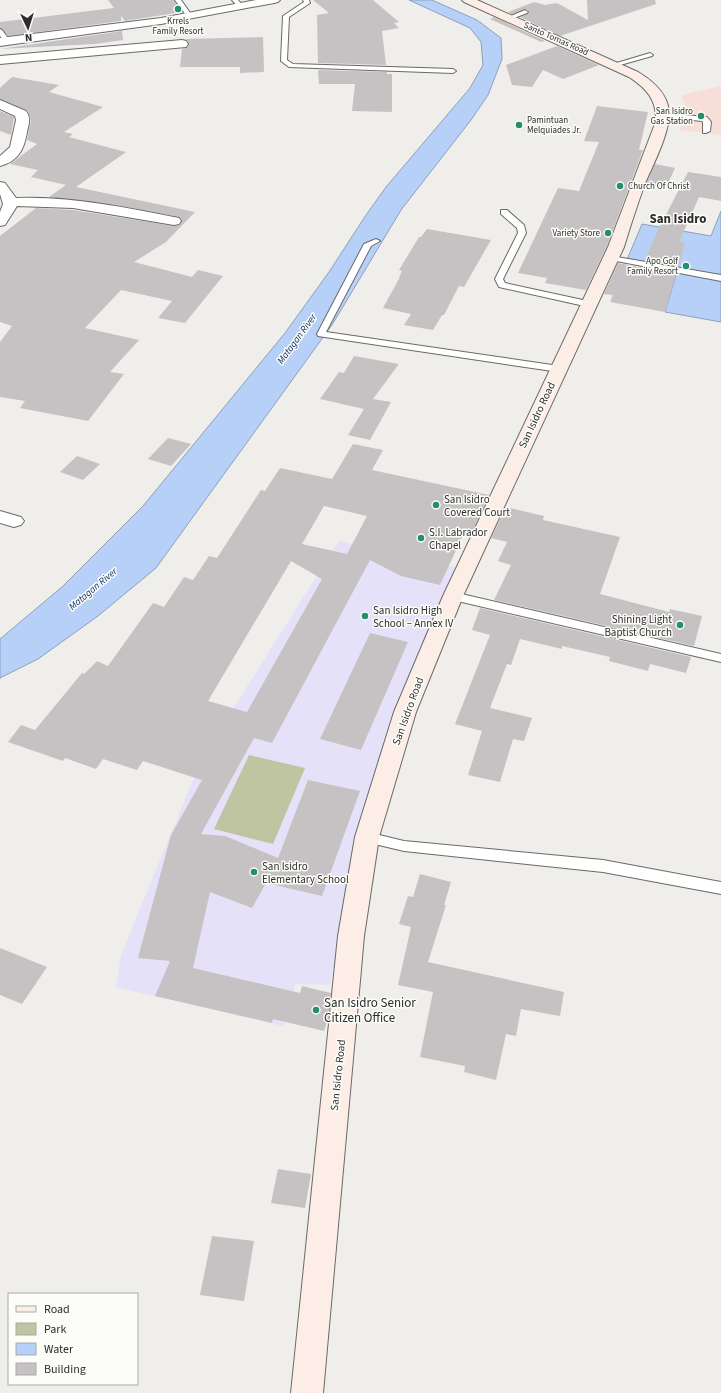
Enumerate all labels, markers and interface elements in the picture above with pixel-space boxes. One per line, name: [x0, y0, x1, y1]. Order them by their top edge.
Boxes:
marker: Krrels Family Resort: [173, 4, 183, 14]
north arrow: [8, 8, 48, 48]
place label: Krrels Family Resort: [153, 15, 203, 38]
street label: Santo Tomas Road: [521, 19, 591, 59]
text: N: [24, 30, 33, 45]
place label: San Isidro Gas Station: [650, 105, 693, 128]
marker: San Isidro Gas Station: [696, 111, 706, 121]
place label: Pamintuan Melquiades Jr.: [527, 114, 581, 137]
marker: Pamintuan Melquiades Jr.: [514, 120, 524, 130]
place label: Church Of Christ: [628, 180, 689, 193]
marker: Church Of Christ: [615, 181, 625, 191]
district label: San Isidro: [649, 210, 707, 228]
place label: Variety Store: [552, 227, 601, 240]
marker: Variety Store: [603, 228, 613, 238]
place label: Apo Golf Family Resort: [627, 255, 678, 278]
marker: Apo Golf Family Resort: [681, 261, 691, 271]
water label: Matagan River: [274, 310, 320, 367]
street label: San Isidro Road: [515, 379, 559, 451]
place label: San Isidro Covered Court: [444, 492, 510, 520]
marker: San Isidro Covered Court: [431, 500, 441, 510]
place label: S.I. Labrador Chapel: [429, 525, 488, 553]
marker: S.I. Labrador Chapel: [416, 533, 426, 543]
water label: Matagan River: [66, 564, 121, 613]
place label: San Isidro High School – Annex IV: [373, 603, 454, 631]
marker: San Isidro High School – Annex IV: [360, 611, 370, 621]
place label: Shining Light Baptist Church: [604, 612, 672, 640]
marker: Shining Light Baptist Church: [675, 620, 685, 630]
street label: San Isidro Road: [389, 675, 427, 747]
place label: San Isidro Elementary School: [262, 859, 349, 887]
marker: San Isidro Elementary School: [249, 867, 259, 877]
place label: San Isidro Senior Citizen Office: [324, 994, 416, 1027]
marker: San Isidro Senior Citizen Office: [311, 1005, 321, 1015]
street label: San Isidro Road: [327, 1039, 349, 1111]
legend: [8, 1293, 138, 1385]
text: Road: [44, 1301, 70, 1318]
text: Park: [44, 1321, 66, 1338]
text: Water: [44, 1341, 74, 1358]
text: Building: [44, 1361, 86, 1378]

